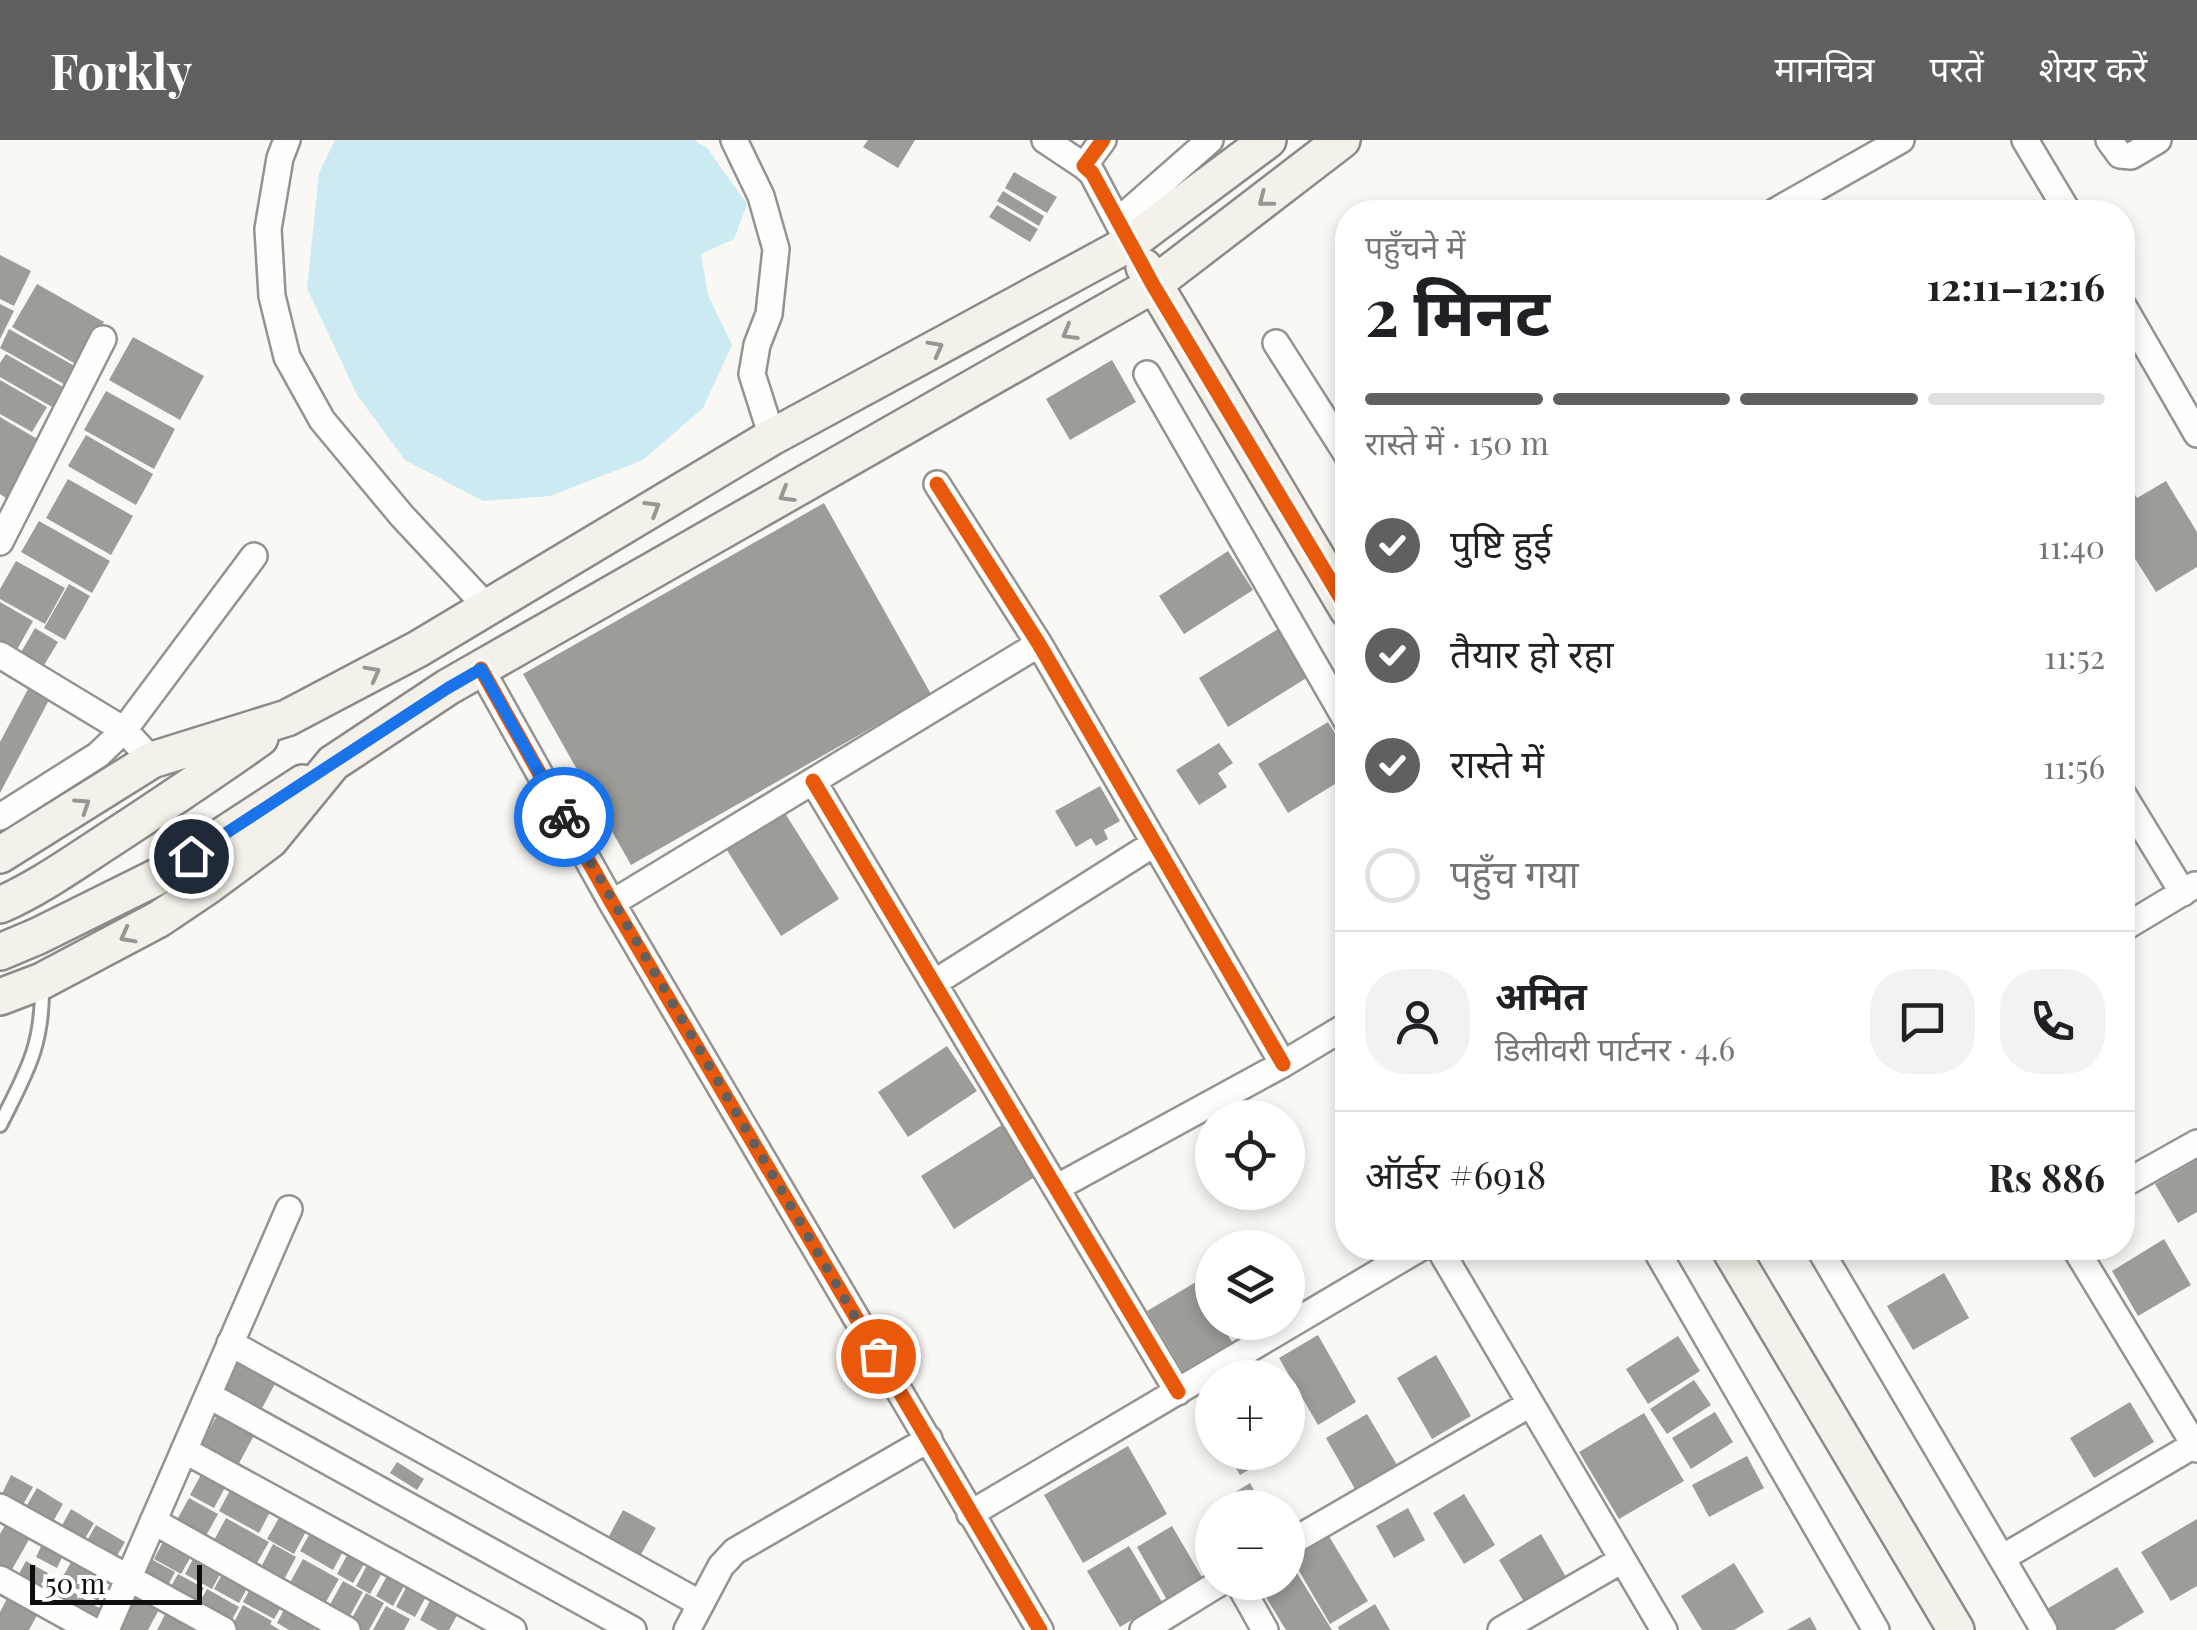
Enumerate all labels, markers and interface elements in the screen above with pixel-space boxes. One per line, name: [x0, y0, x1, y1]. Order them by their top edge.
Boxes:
text: Forkly: [50, 38, 192, 102]
text: मानचित्र: [1774, 44, 1875, 91]
text: परतें: [1930, 44, 1984, 91]
text: शेयर करें: [2039, 44, 2147, 91]
one-way arrow: [1258, 188, 1276, 205]
text: पहुँचने में: [1365, 224, 1465, 267]
text: 12:11–12:16: [1927, 260, 2105, 311]
text: 2 मिनट: [1365, 266, 1550, 352]
one-way arrow: [1062, 321, 1080, 341]
one-way arrow: [925, 341, 943, 361]
text: रास्ते में · 150 m: [1365, 420, 1549, 463]
one-way arrow: [779, 482, 797, 502]
one-way arrow: [642, 501, 660, 520]
text: पुष्टि हुई: [1450, 517, 1552, 568]
icon: check: [1365, 518, 1420, 573]
text: 11:40: [2038, 524, 2105, 567]
text: तैयार हो रहा: [1450, 627, 1614, 678]
icon: check: [1365, 628, 1420, 683]
text: 11:52: [2044, 634, 2105, 677]
one-way arrow: [362, 665, 380, 685]
text: रास्ते में: [1450, 737, 1544, 788]
icon: check: [1365, 738, 1420, 793]
text: 11:56: [2043, 744, 2105, 787]
courier: [514, 767, 614, 867]
icon: bike: [537, 790, 592, 845]
one-way arrow: [72, 798, 90, 817]
pin: [149, 814, 234, 899]
icon: home: [164, 829, 219, 884]
text: पहुँच गया: [1450, 847, 1579, 898]
one-way arrow: [119, 924, 137, 943]
button: person: [1365, 969, 1470, 1074]
text: अमित: [1495, 969, 1587, 1020]
button: chat: [1870, 969, 1975, 1074]
button: phone: [2000, 969, 2105, 1074]
text: डिलीवरी पार्टनर · 4.6: [1495, 1026, 1735, 1069]
map controls: [1195, 1100, 1305, 1600]
button: locate: [1195, 1100, 1305, 1210]
text: ऑर्डर #6918: [1365, 1148, 1546, 1199]
text: Rs 886: [1988, 1151, 2105, 1202]
button: layers: [1195, 1230, 1305, 1340]
pin: [836, 1314, 921, 1399]
icon: bag: [851, 1329, 906, 1384]
button: +: [1195, 1360, 1305, 1470]
button: −: [1195, 1490, 1305, 1600]
scale bar: [30, 1560, 202, 1604]
text: 50 m: [45, 1564, 105, 1601]

